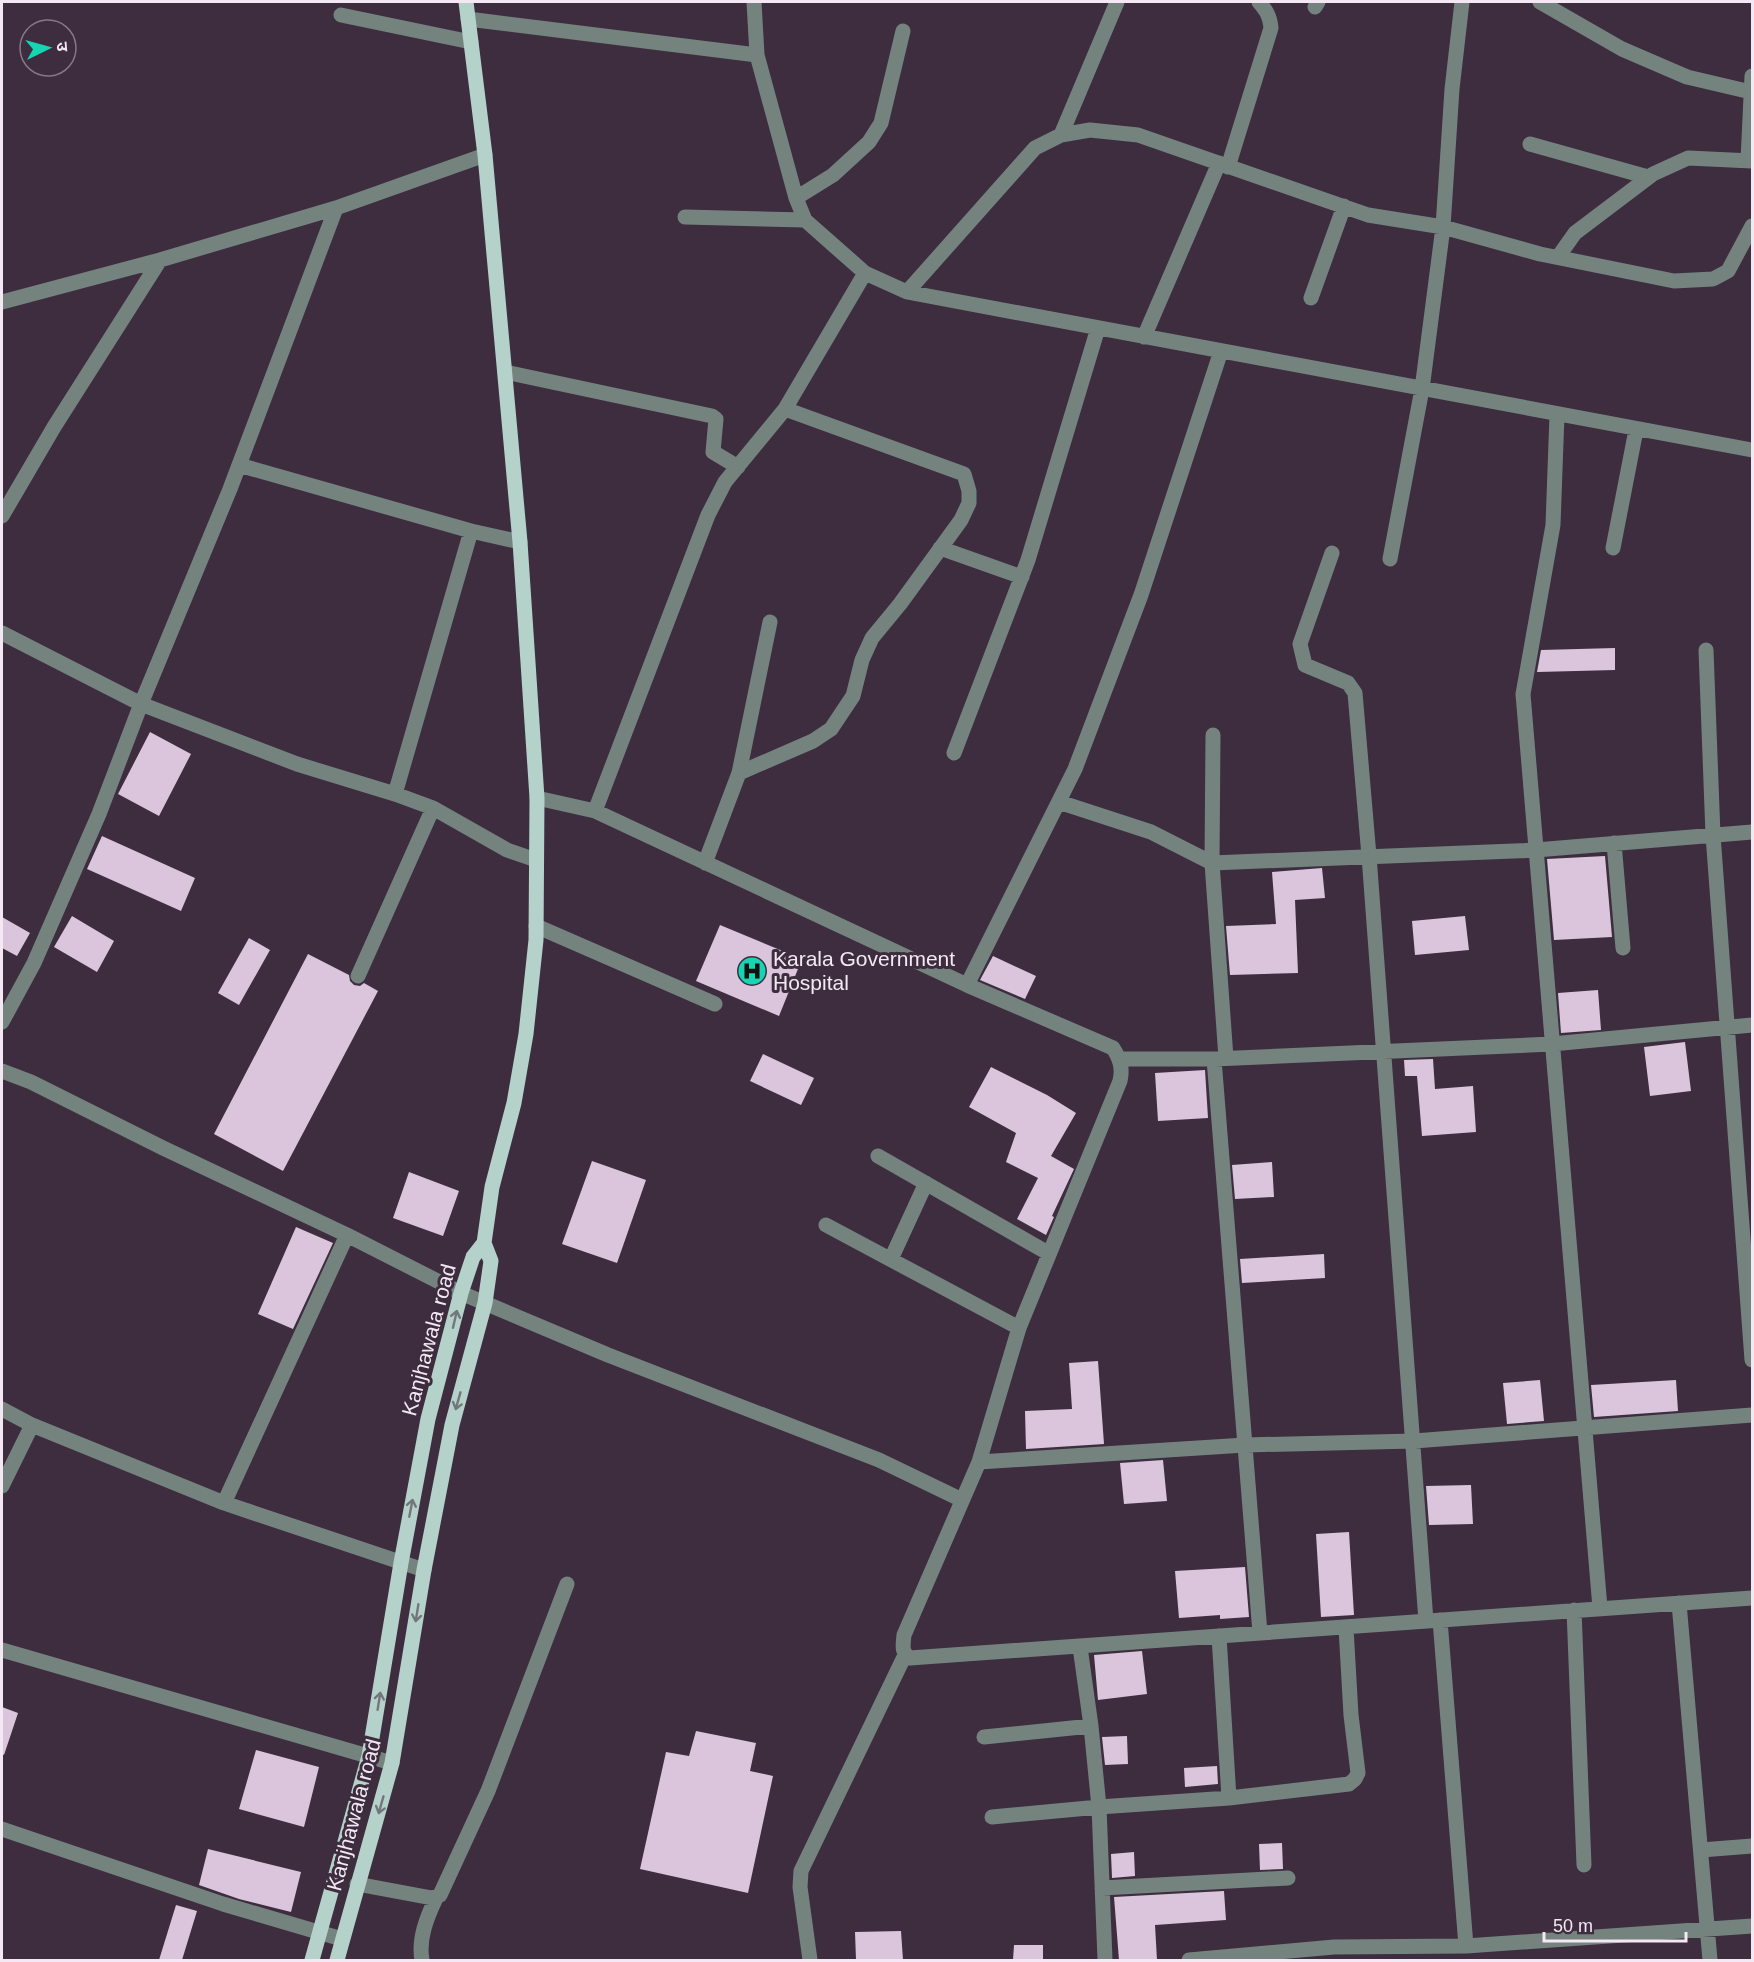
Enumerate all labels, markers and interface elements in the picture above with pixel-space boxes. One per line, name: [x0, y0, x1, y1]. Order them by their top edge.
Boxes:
north arrow: [18, 18, 78, 78]
text: उ: [54, 41, 71, 53]
place label: Karala Government Hospital: [773, 947, 955, 994]
hospital icon: Karala Government Hospital: [736, 955, 768, 987]
street label: Kanjhawala road: [397, 1261, 460, 1418]
one-way arrow: [450, 1309, 462, 1328]
one-way arrow: [452, 1391, 463, 1410]
one-way arrow: [406, 1499, 417, 1519]
one-way arrow: [412, 1603, 423, 1623]
one-way arrow: [374, 1691, 385, 1711]
street label: Kanjhawala road: [322, 1736, 385, 1893]
one-way arrow: [374, 1795, 386, 1814]
scale bar: [1544, 1905, 1686, 1943]
text: 50 m: [1553, 1916, 1593, 1936]

